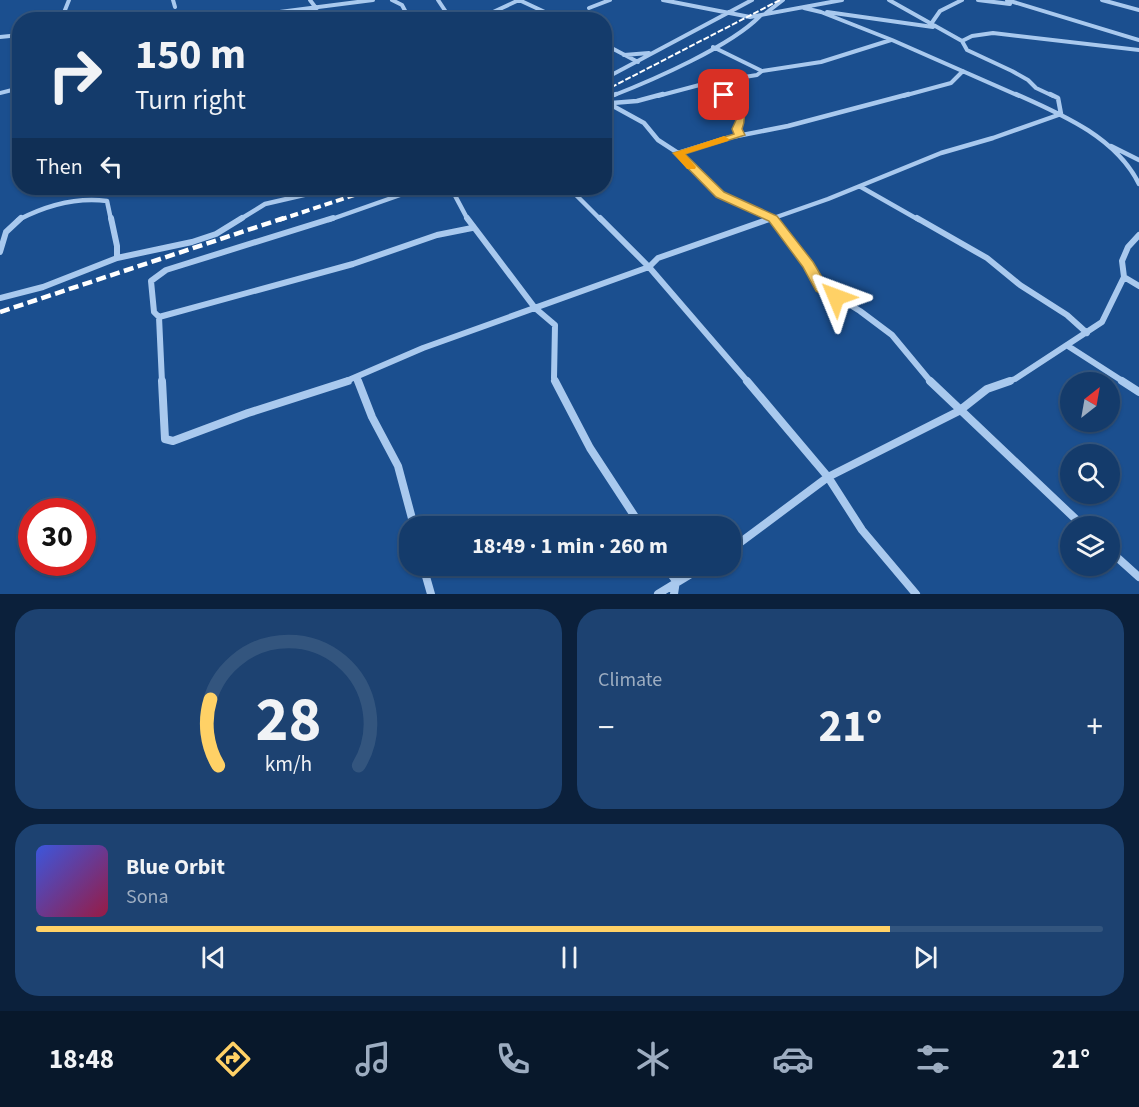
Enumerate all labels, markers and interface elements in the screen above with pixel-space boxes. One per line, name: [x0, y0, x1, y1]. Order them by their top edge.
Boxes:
text: 150 m: [135, 25, 246, 85]
icon: right: [36, 36, 114, 114]
pin: [698, 69, 749, 120]
icon: arrive: [707, 78, 740, 111]
text: Turn right: [135, 81, 246, 120]
icon: left: [95, 150, 128, 183]
text: Then: [36, 151, 83, 183]
position arrow: [804, 265, 868, 329]
north arrow: [1060, 372, 1120, 432]
map controls: [1060, 372, 1120, 576]
button: search: [1060, 444, 1120, 504]
speed limit sign: 30: [18, 498, 96, 576]
button: layers: [1060, 516, 1120, 576]
text: 18:49 · 1 min · 260 m: [472, 530, 668, 562]
text: Climate: [598, 666, 662, 694]
text: 28: [256, 676, 321, 765]
text: 21°: [819, 695, 882, 759]
text: −: [598, 704, 614, 751]
text: +: [1087, 704, 1103, 751]
text: km/h: [265, 749, 312, 780]
text: Blue Orbit: [126, 851, 225, 883]
text: Sona: [126, 883, 169, 911]
icon: previous: [197, 941, 230, 974]
icon: pause: [553, 941, 586, 974]
icon: next: [909, 941, 942, 974]
icon: directions: [212, 1038, 254, 1080]
icon: music: [352, 1038, 394, 1080]
icon: phone: [492, 1038, 534, 1080]
icon: climate: [632, 1038, 674, 1080]
icon: car: [772, 1038, 814, 1080]
icon: filters: [912, 1038, 954, 1080]
text: 18:48: [49, 1040, 114, 1079]
text: 21°: [1052, 1040, 1090, 1079]

